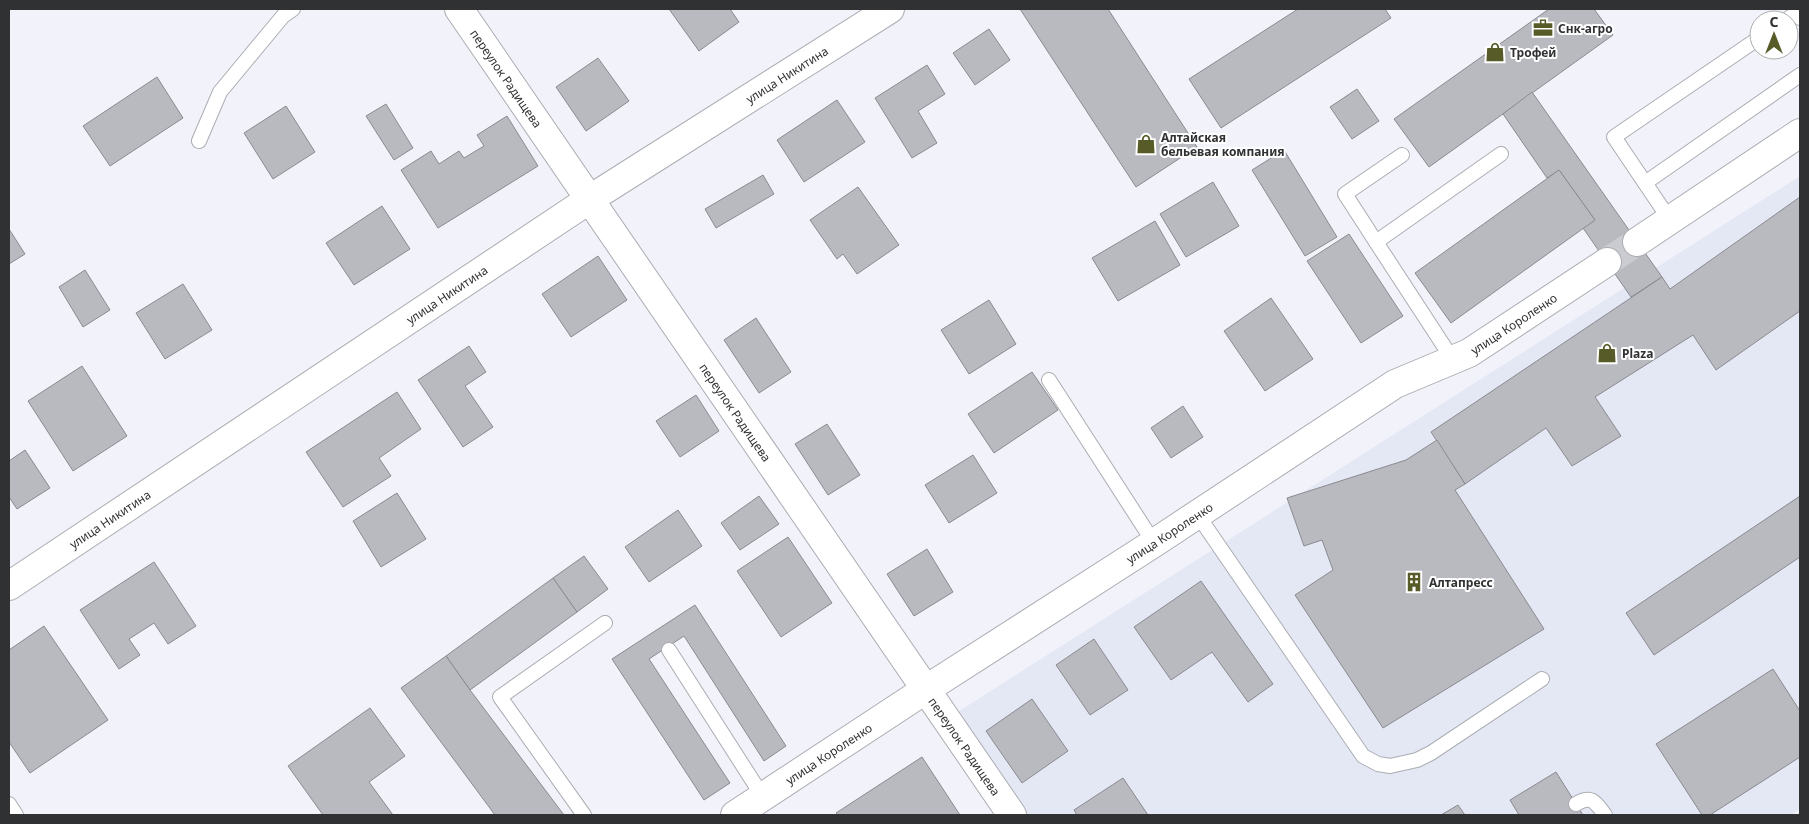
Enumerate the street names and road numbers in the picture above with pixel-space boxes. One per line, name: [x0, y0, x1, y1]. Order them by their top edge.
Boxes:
street label: переулок Радищева: [467, 26, 546, 131]
street label: улица Никитина: [742, 42, 831, 107]
street label: улица Никитина: [403, 261, 491, 328]
street label: улица Короленко: [1467, 289, 1560, 358]
street label: переулок Радищева: [696, 360, 775, 465]
street label: улица Никитина: [66, 486, 154, 552]
street label: улица Короленко: [1123, 498, 1216, 567]
street label: переулок Радищева: [925, 694, 1005, 799]
street label: улица Короленко: [782, 719, 875, 788]

